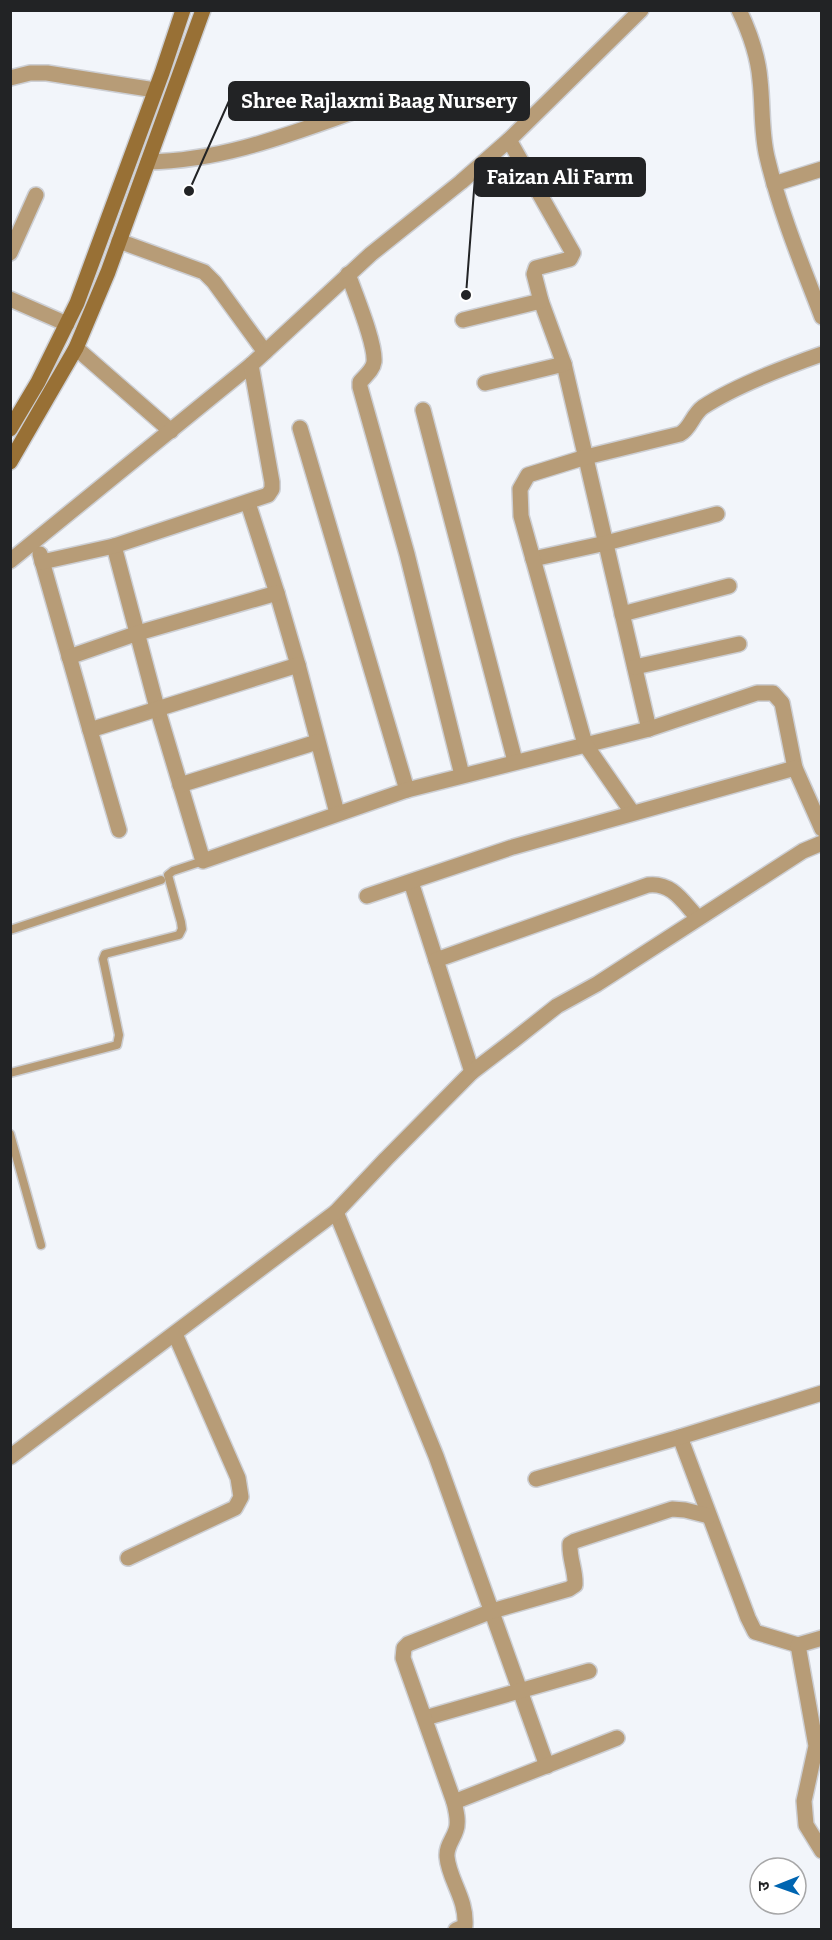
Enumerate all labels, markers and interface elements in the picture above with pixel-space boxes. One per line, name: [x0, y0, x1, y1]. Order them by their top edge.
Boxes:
callout: Shree Rajlaxmi Baag Nursery: [229, 82, 529, 120]
text: Shree Rajlaxmi Baag Nursery: [241, 89, 518, 113]
callout: Faizan Ali Farm: [475, 158, 645, 196]
text: Faizan Ali Farm: [487, 165, 633, 189]
north arrow: [748, 1856, 808, 1916]
text: उ: [754, 1881, 773, 1891]

